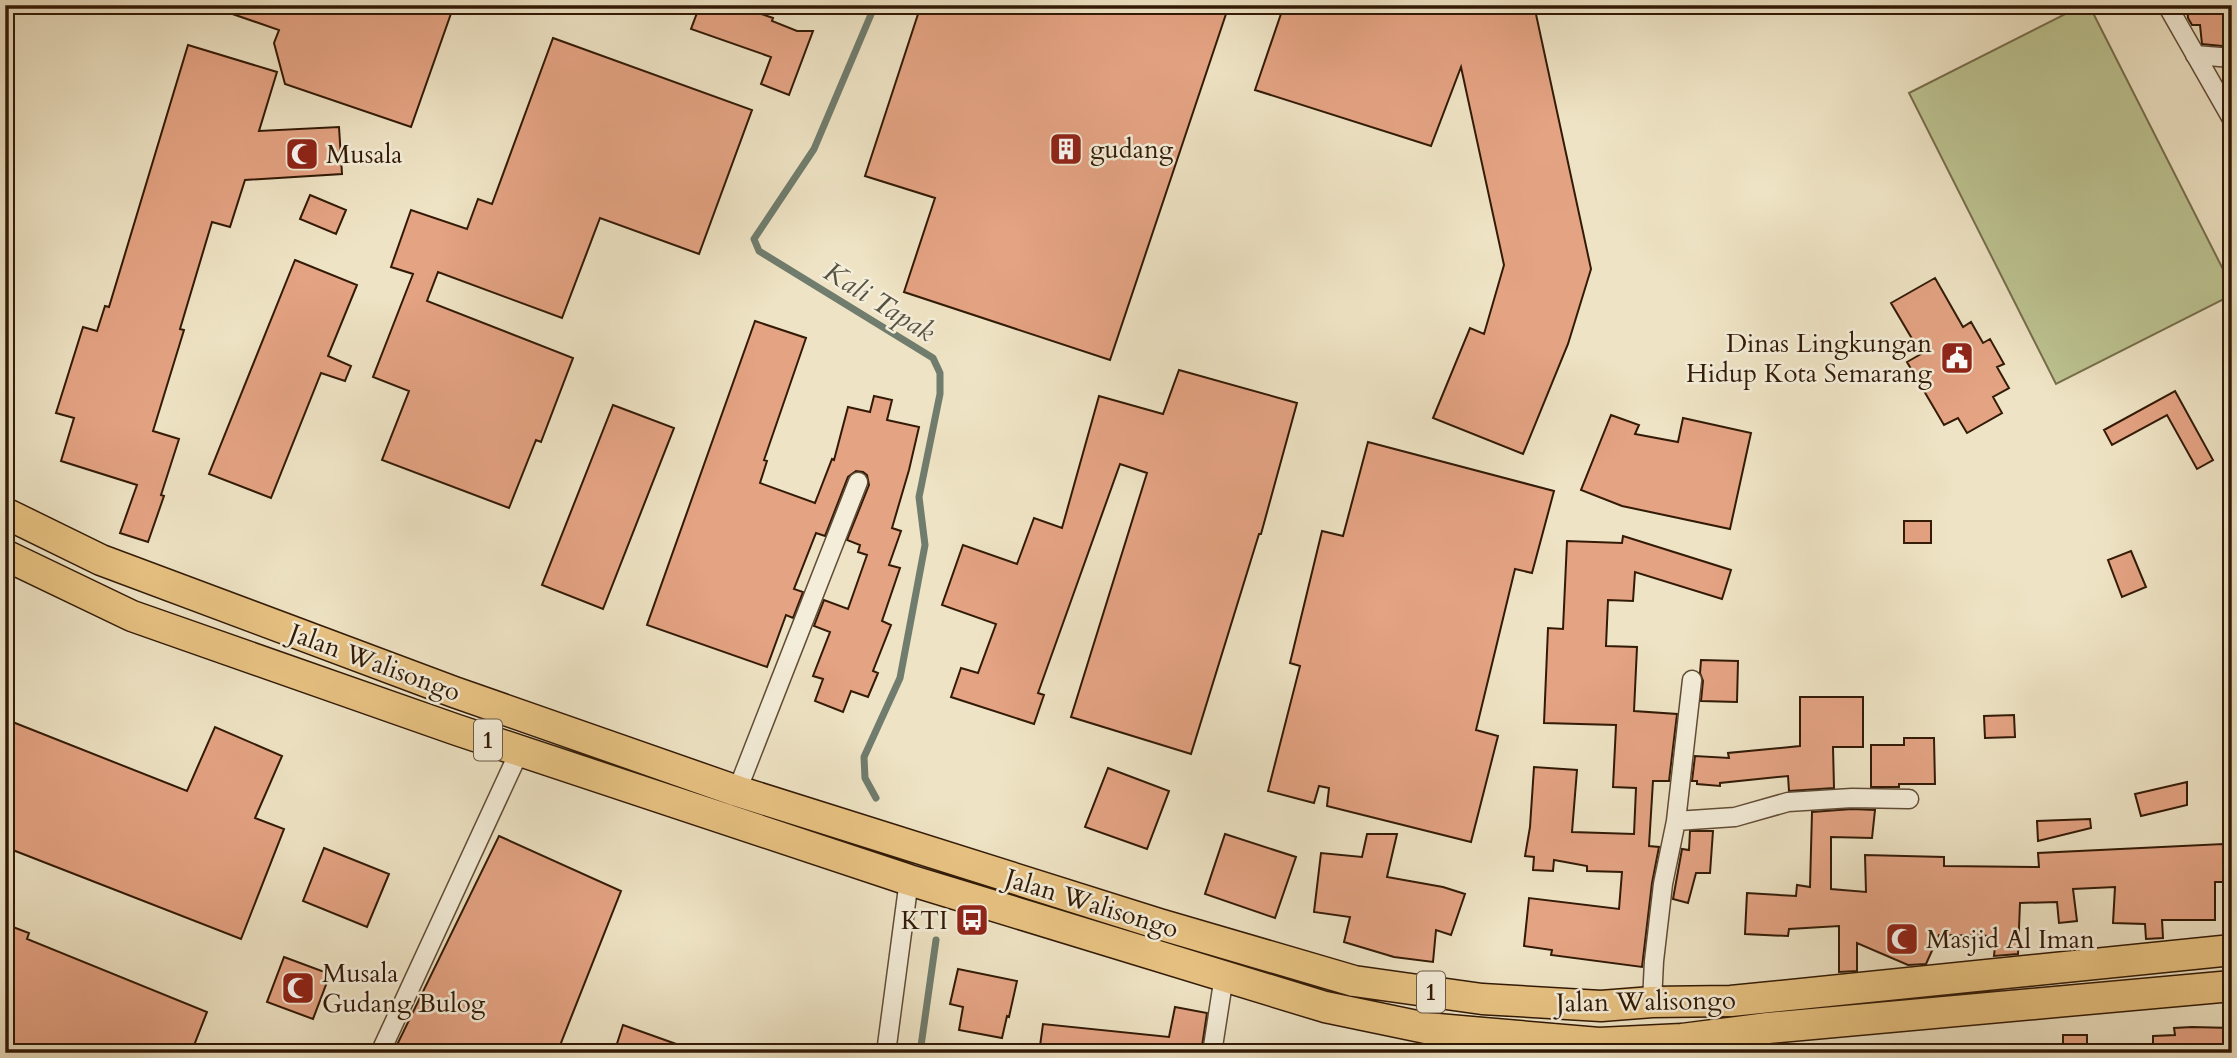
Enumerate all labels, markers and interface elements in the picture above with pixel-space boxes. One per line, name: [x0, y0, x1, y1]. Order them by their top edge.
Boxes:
building icon: gudang: [1047, 130, 1085, 168]
place label: gudang: [1090, 132, 1174, 167]
mosque icon: Musala: [283, 135, 321, 173]
place label: Musala: [326, 137, 403, 172]
water label: Kali Tapak: [817, 253, 943, 351]
place label: Dinas Lingkungan Hidup Kota Semarang: [1686, 326, 1932, 391]
public building icon: Dinas Lingkungan Hidup Kota Semarang: [1938, 339, 1976, 377]
street label: Jalan Walisongo: [281, 614, 465, 710]
road number: 1: [474, 720, 502, 760]
street label: Jalan Walisongo: [997, 859, 1183, 946]
bus stop icon: KTI: [953, 901, 991, 939]
place label: KTI: [901, 903, 948, 938]
mosque icon: Masjid Al Iman: [1883, 920, 1921, 958]
place label: Masjid Al Iman: [1926, 922, 2095, 957]
place label: Musala Gudang Bulog: [322, 956, 486, 1021]
mosque icon: Musala Gudang Bulog: [279, 969, 317, 1007]
road number: 1: [1417, 972, 1445, 1012]
street label: Jalan Walisongo: [1552, 982, 1736, 1021]

